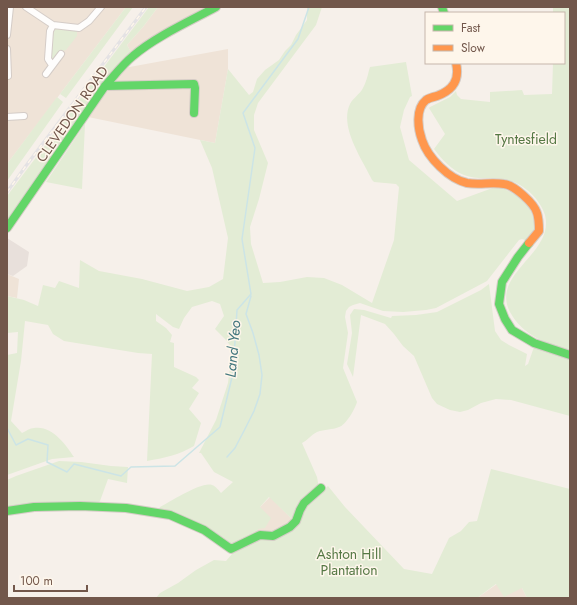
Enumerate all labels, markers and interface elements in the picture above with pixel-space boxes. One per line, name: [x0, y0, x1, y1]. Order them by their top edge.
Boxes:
legend: [425, 12, 565, 64]
text: Fast: [461, 19, 480, 37]
text: Slow: [461, 39, 486, 57]
street label: CLEVEDON ROAD: [31, 62, 113, 166]
park label: Tyntesfield: [495, 129, 557, 149]
water label: Land Yeo: [220, 319, 246, 379]
park label: Ashton Hill Plantation: [317, 544, 381, 580]
scale bar: [14, 567, 87, 593]
text: 100 m: [20, 572, 53, 590]

